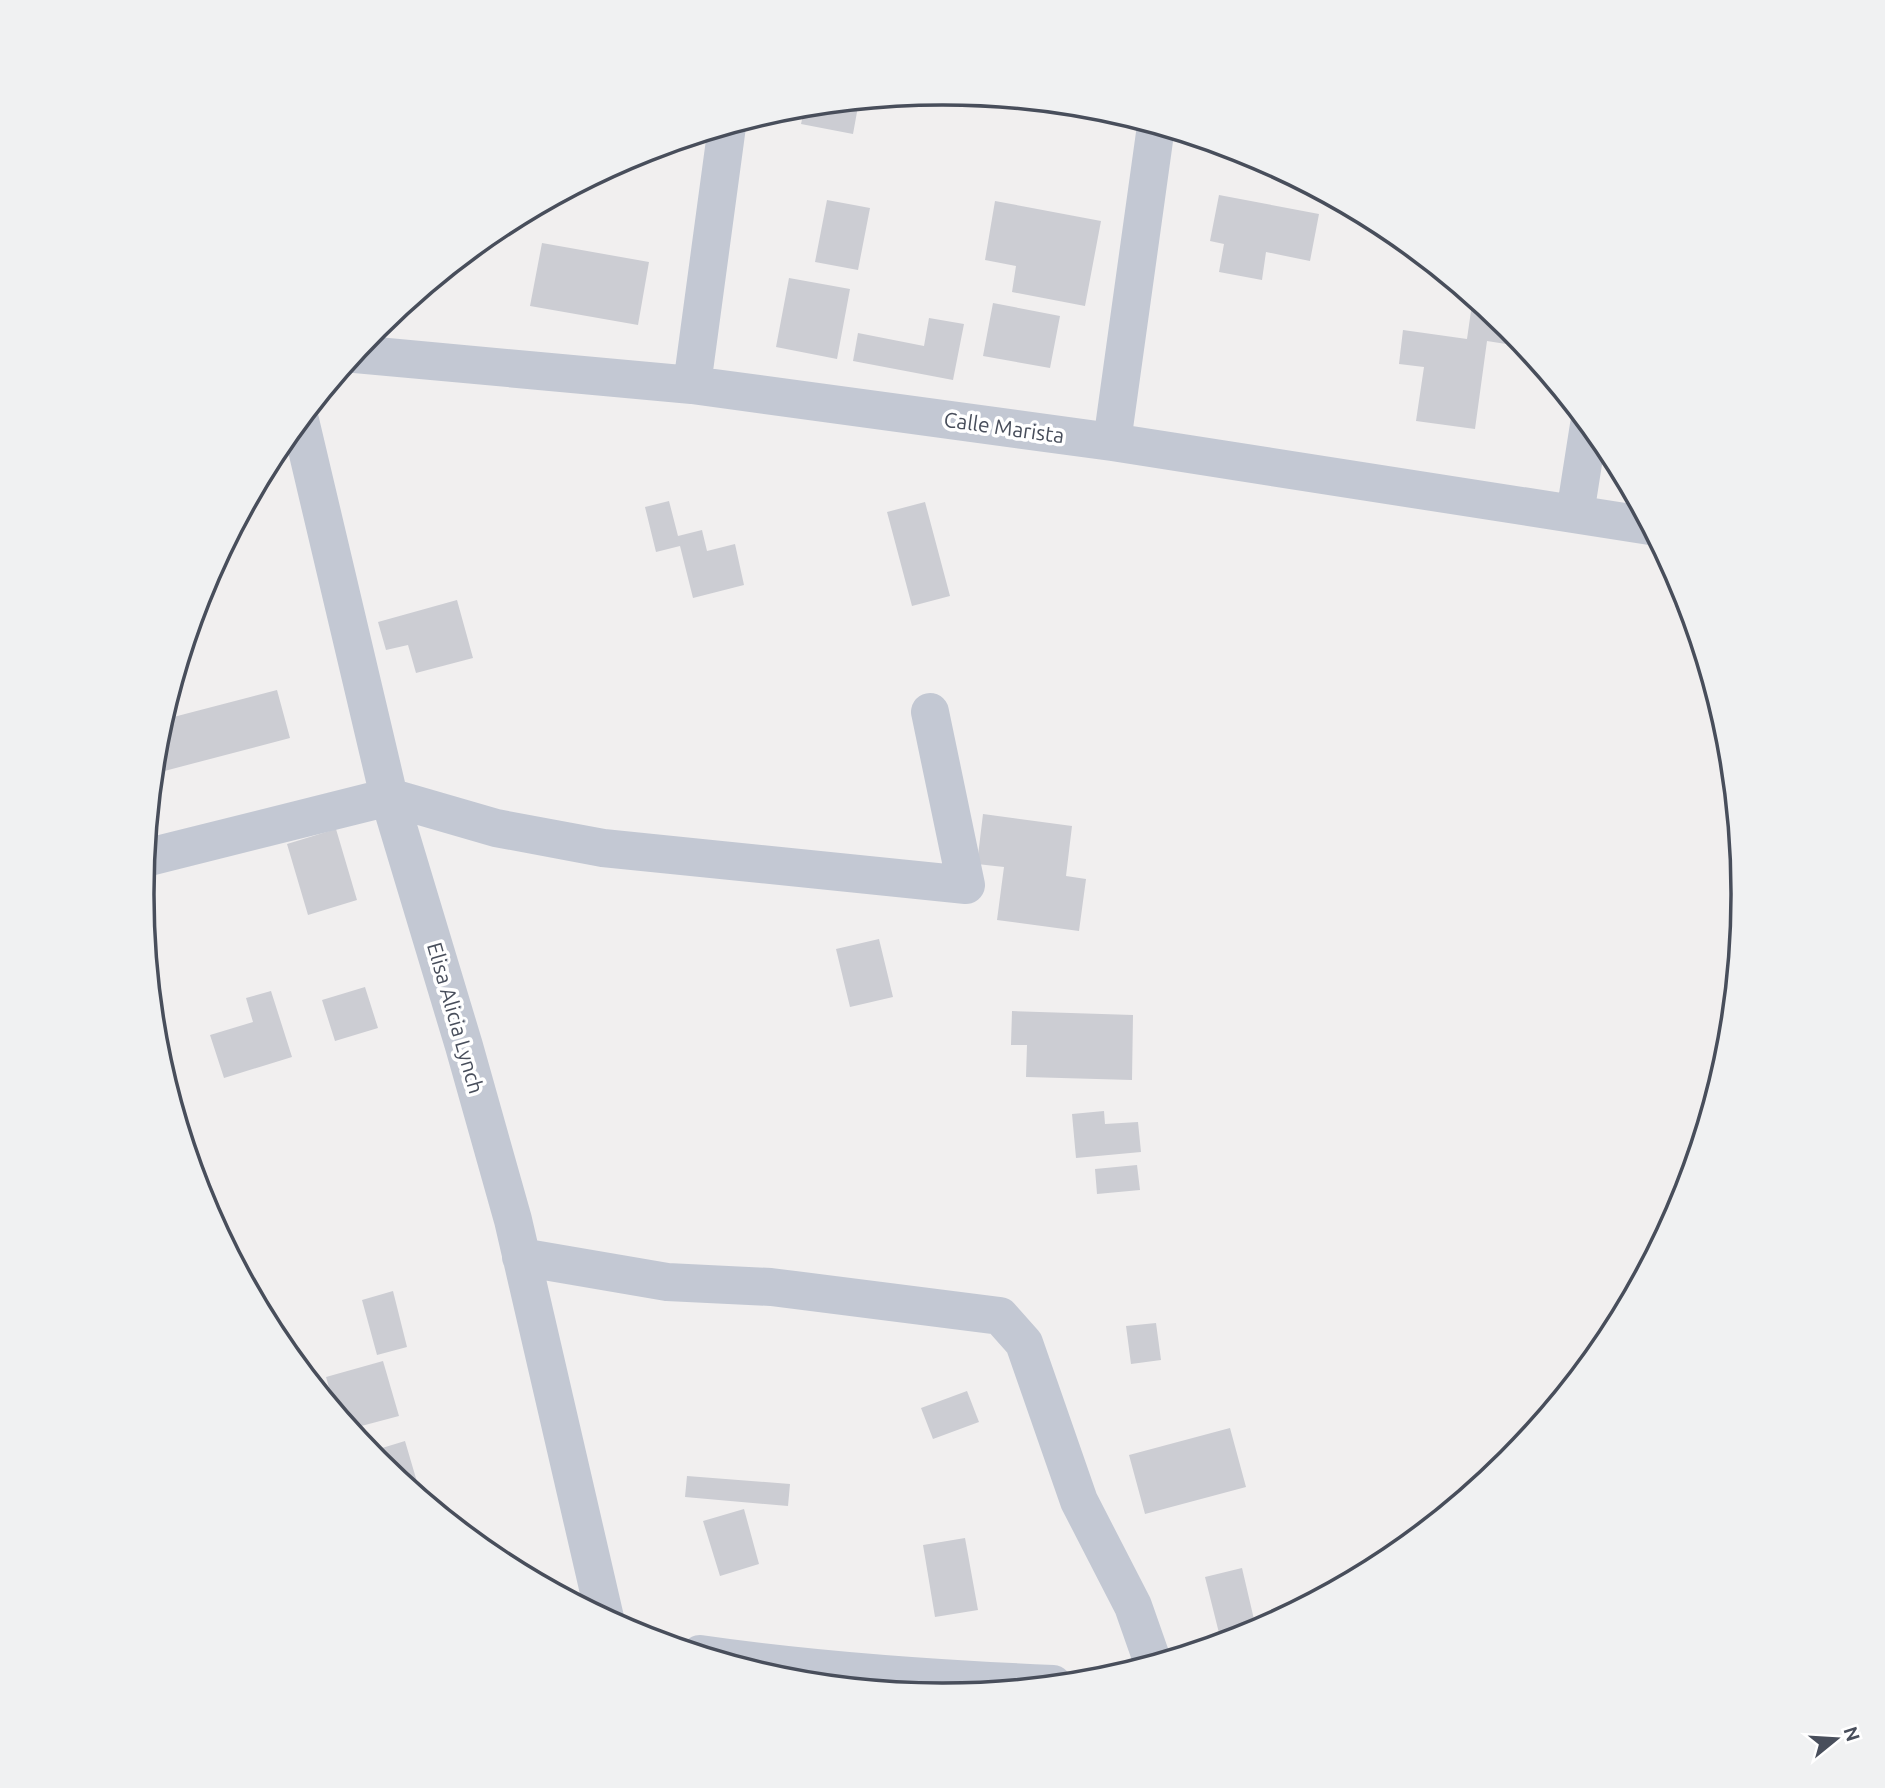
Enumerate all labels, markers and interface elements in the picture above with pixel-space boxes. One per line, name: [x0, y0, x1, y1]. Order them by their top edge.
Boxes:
street label: Calle Marista: [942, 407, 1066, 447]
street label: Elisa Alicia Lynch: [423, 939, 489, 1096]
north arrow: [1801, 1704, 1871, 1774]
text: N: [1840, 1724, 1865, 1744]

